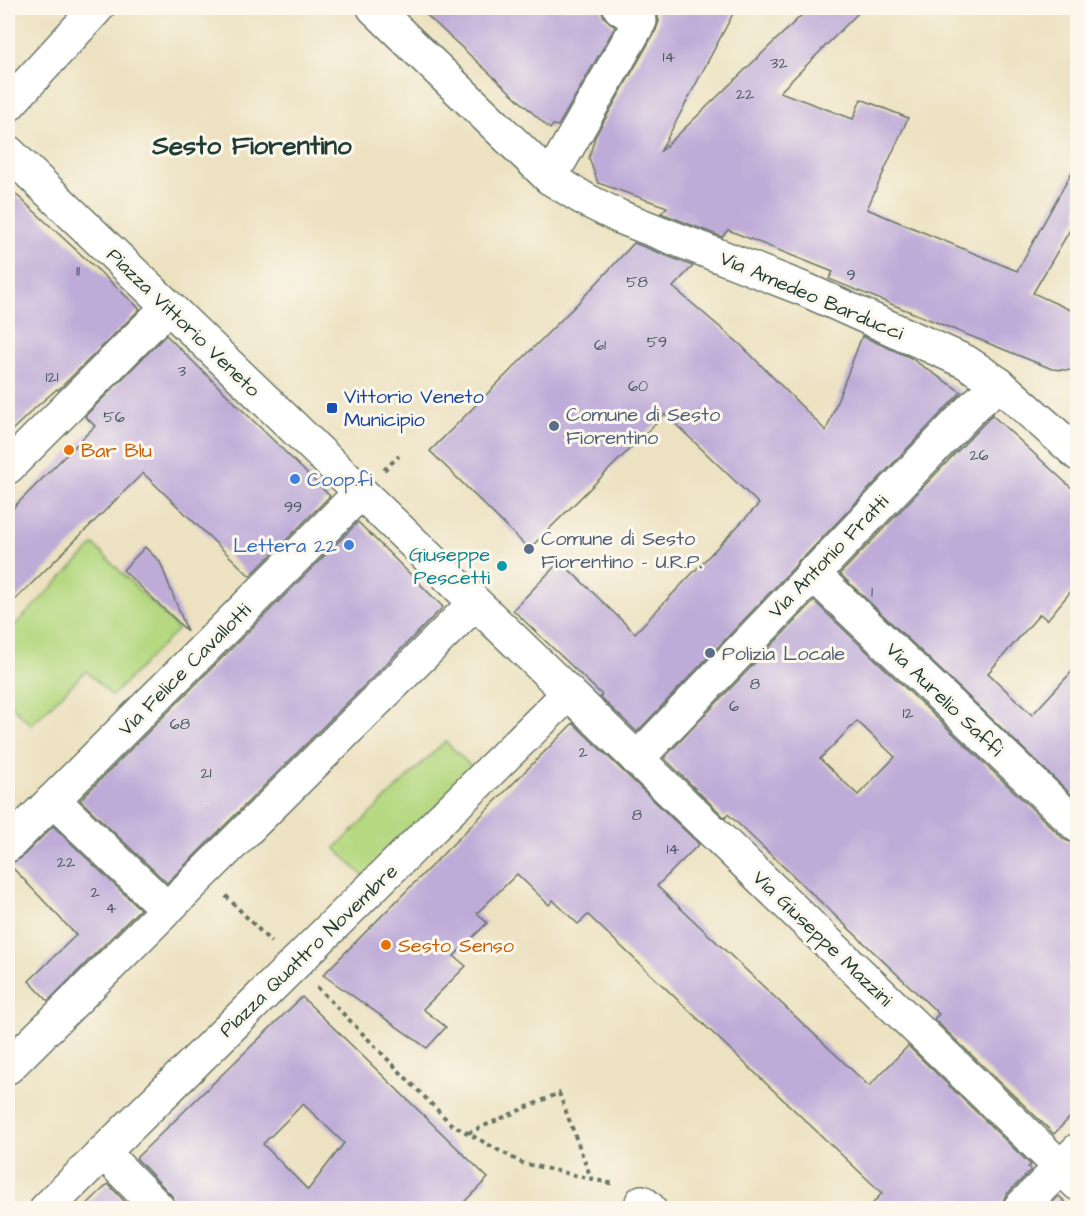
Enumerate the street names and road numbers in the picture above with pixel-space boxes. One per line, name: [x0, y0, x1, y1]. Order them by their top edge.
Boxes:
street label: Piazza Vittorio Veneto: [100, 242, 266, 404]
street label: Via Amedeo Barducci: [715, 244, 908, 347]
street label: Via Antonio Fratti: [762, 489, 895, 625]
street label: Via Felice Cavallotti: [112, 597, 257, 742]
street label: Via Aurelio Saffi: [879, 636, 1009, 763]
street label: Piazza Quattro Novembre: [213, 858, 404, 1044]
street label: Via Giuseppe Mazzini: [746, 864, 899, 1013]

